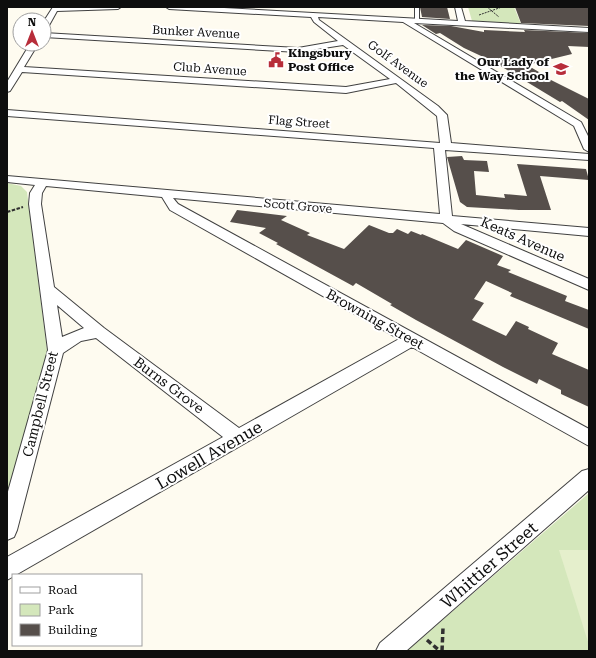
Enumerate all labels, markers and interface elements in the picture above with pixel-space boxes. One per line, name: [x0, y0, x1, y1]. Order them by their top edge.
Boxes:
north arrow: [12, 12, 52, 52]
text: N: [28, 16, 37, 29]
street label: Bunker Avenue: [152, 23, 241, 41]
street label: Golf Avenue: [365, 37, 431, 91]
place label: Kingsbury Post Office: [288, 46, 354, 74]
public building icon: Kingsbury Post Office: [267, 51, 285, 69]
place label: Our Lady of the Way School: [455, 55, 550, 83]
street label: Club Avenue: [173, 59, 248, 79]
school or university icon: Our Lady of the Way School: [552, 60, 570, 78]
street label: Flag Street: [268, 113, 331, 131]
street label: Scott Grove: [263, 196, 333, 216]
street label: Keats Avenue: [478, 213, 568, 265]
street label: Browning Street: [323, 286, 427, 352]
street label: Campbell Street: [19, 349, 61, 459]
street label: Burns Grove: [131, 354, 207, 417]
street label: Lowell Avenue: [152, 417, 266, 493]
street label: Whittier Street: [437, 518, 541, 612]
legend: [12, 574, 142, 646]
text: Road: [48, 583, 78, 597]
text: Park: [48, 603, 75, 617]
text: Building: [48, 623, 97, 637]

